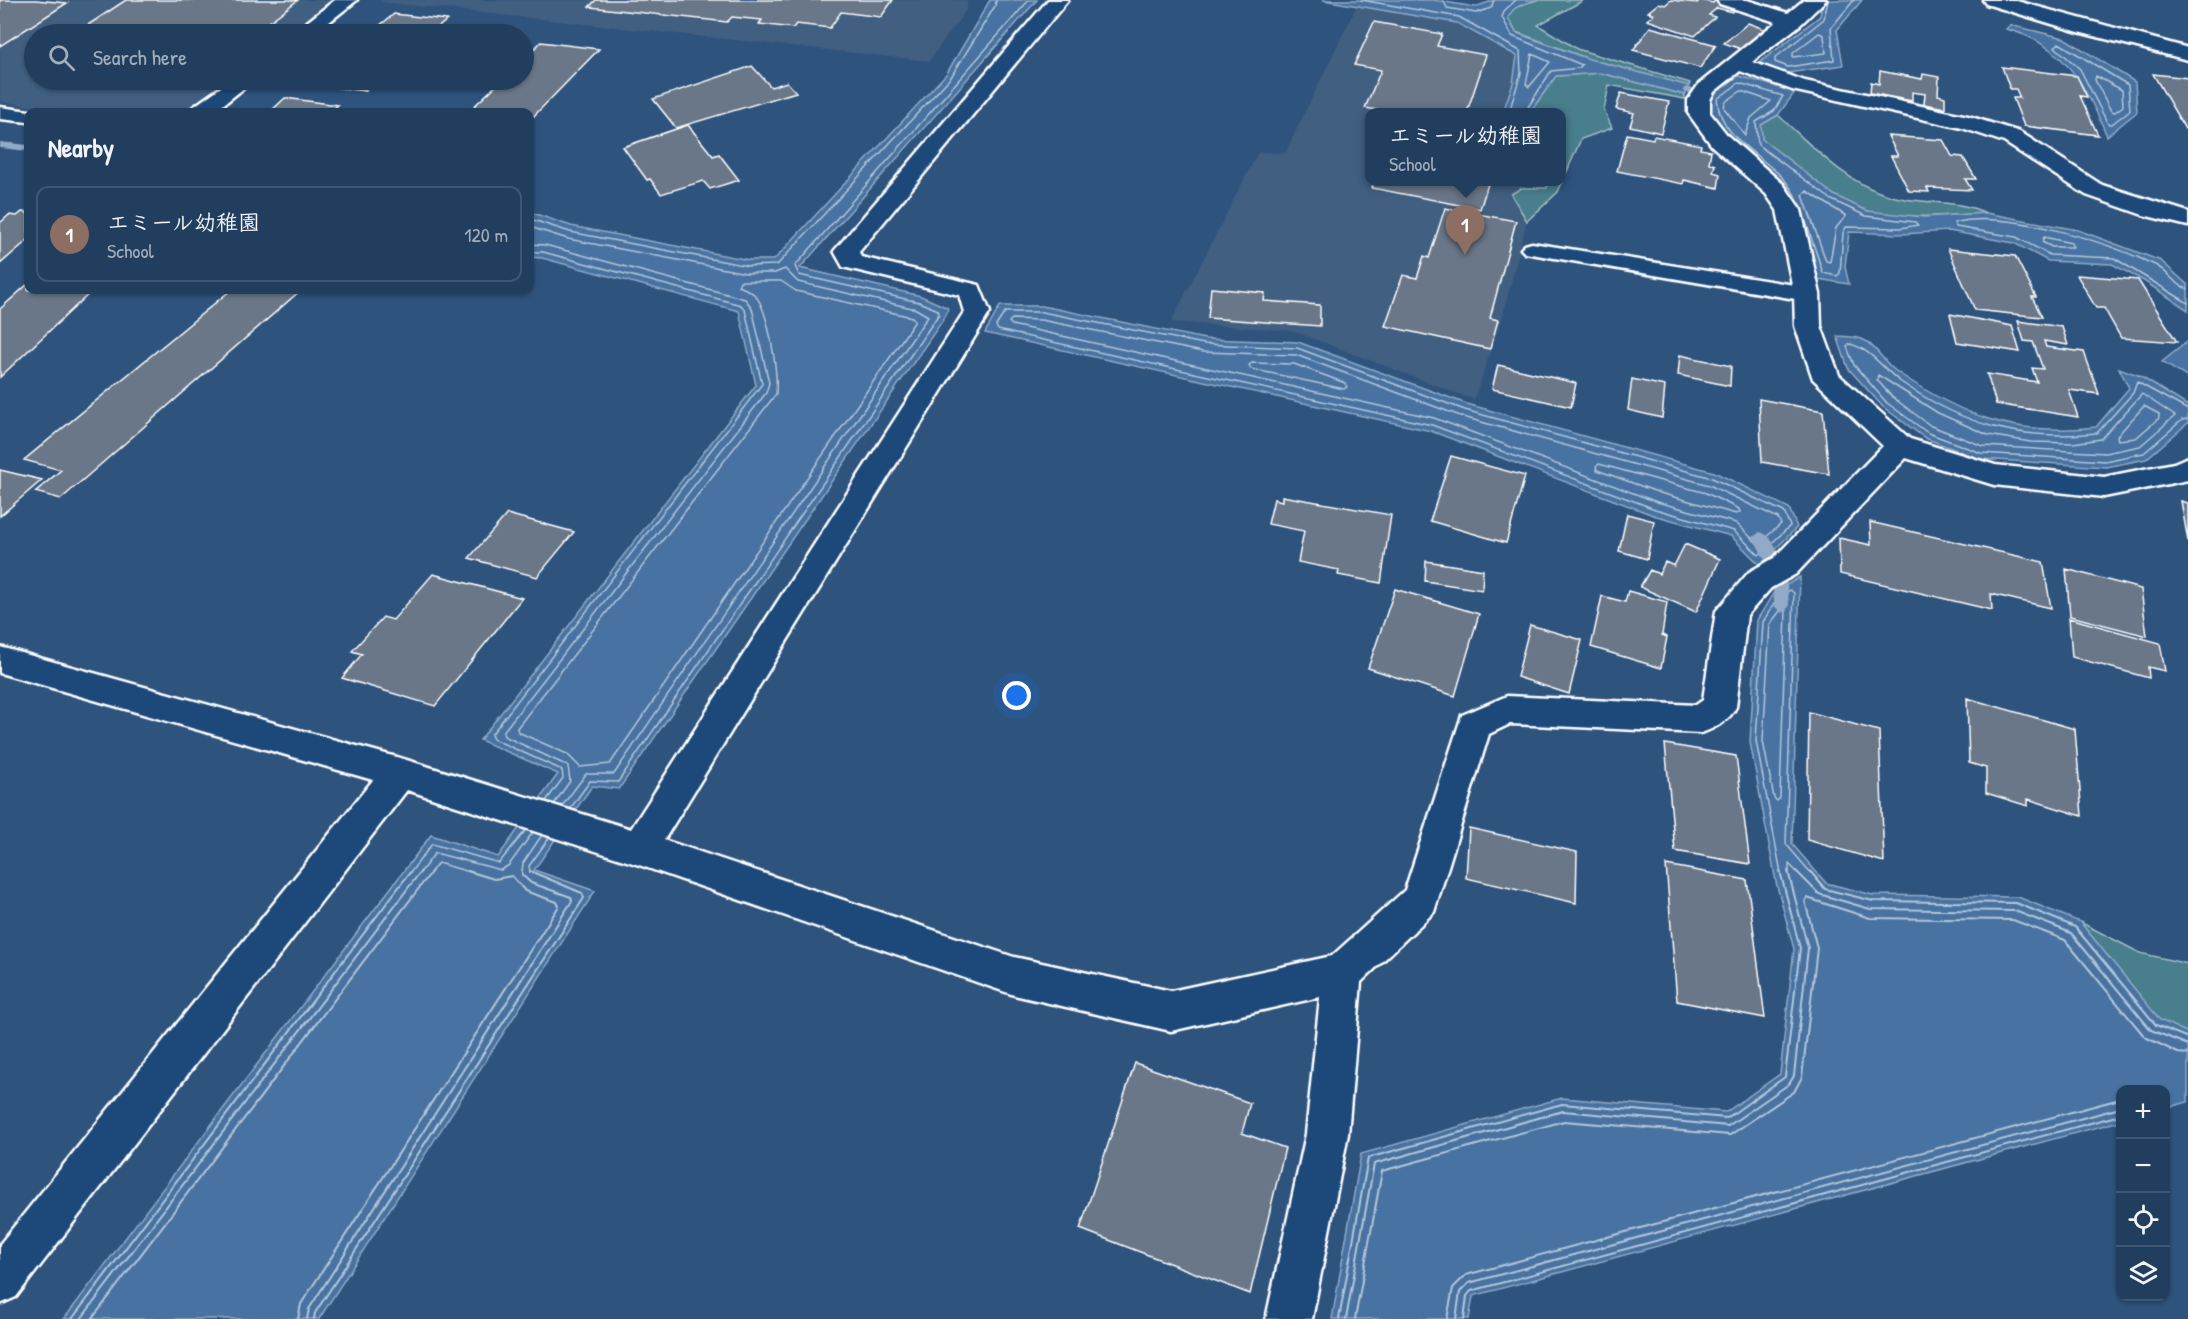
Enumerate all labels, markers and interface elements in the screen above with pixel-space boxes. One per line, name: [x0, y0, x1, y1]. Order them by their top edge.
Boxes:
search box: [24, 24, 534, 90]
icon: search: [45, 41, 78, 74]
text: Search here: [93, 42, 187, 72]
popup: [1365, 108, 1566, 186]
text: エミール幼稚園: [1389, 120, 1542, 150]
text: Nearby: [48, 130, 114, 165]
text: School: [1389, 150, 1436, 177]
pin: 1: [1446, 206, 1484, 255]
text: エミール幼稚園: [107, 207, 260, 237]
text: 1: [66, 221, 73, 248]
text: 120 m: [464, 221, 508, 248]
text: School: [107, 237, 154, 264]
your location: [1002, 681, 1031, 710]
map controls: [2116, 1085, 2170, 1301]
button: +: [2116, 1085, 2170, 1139]
button: −: [2116, 1139, 2170, 1193]
button: locate: [2116, 1193, 2170, 1247]
button: layers: [2116, 1247, 2170, 1301]

